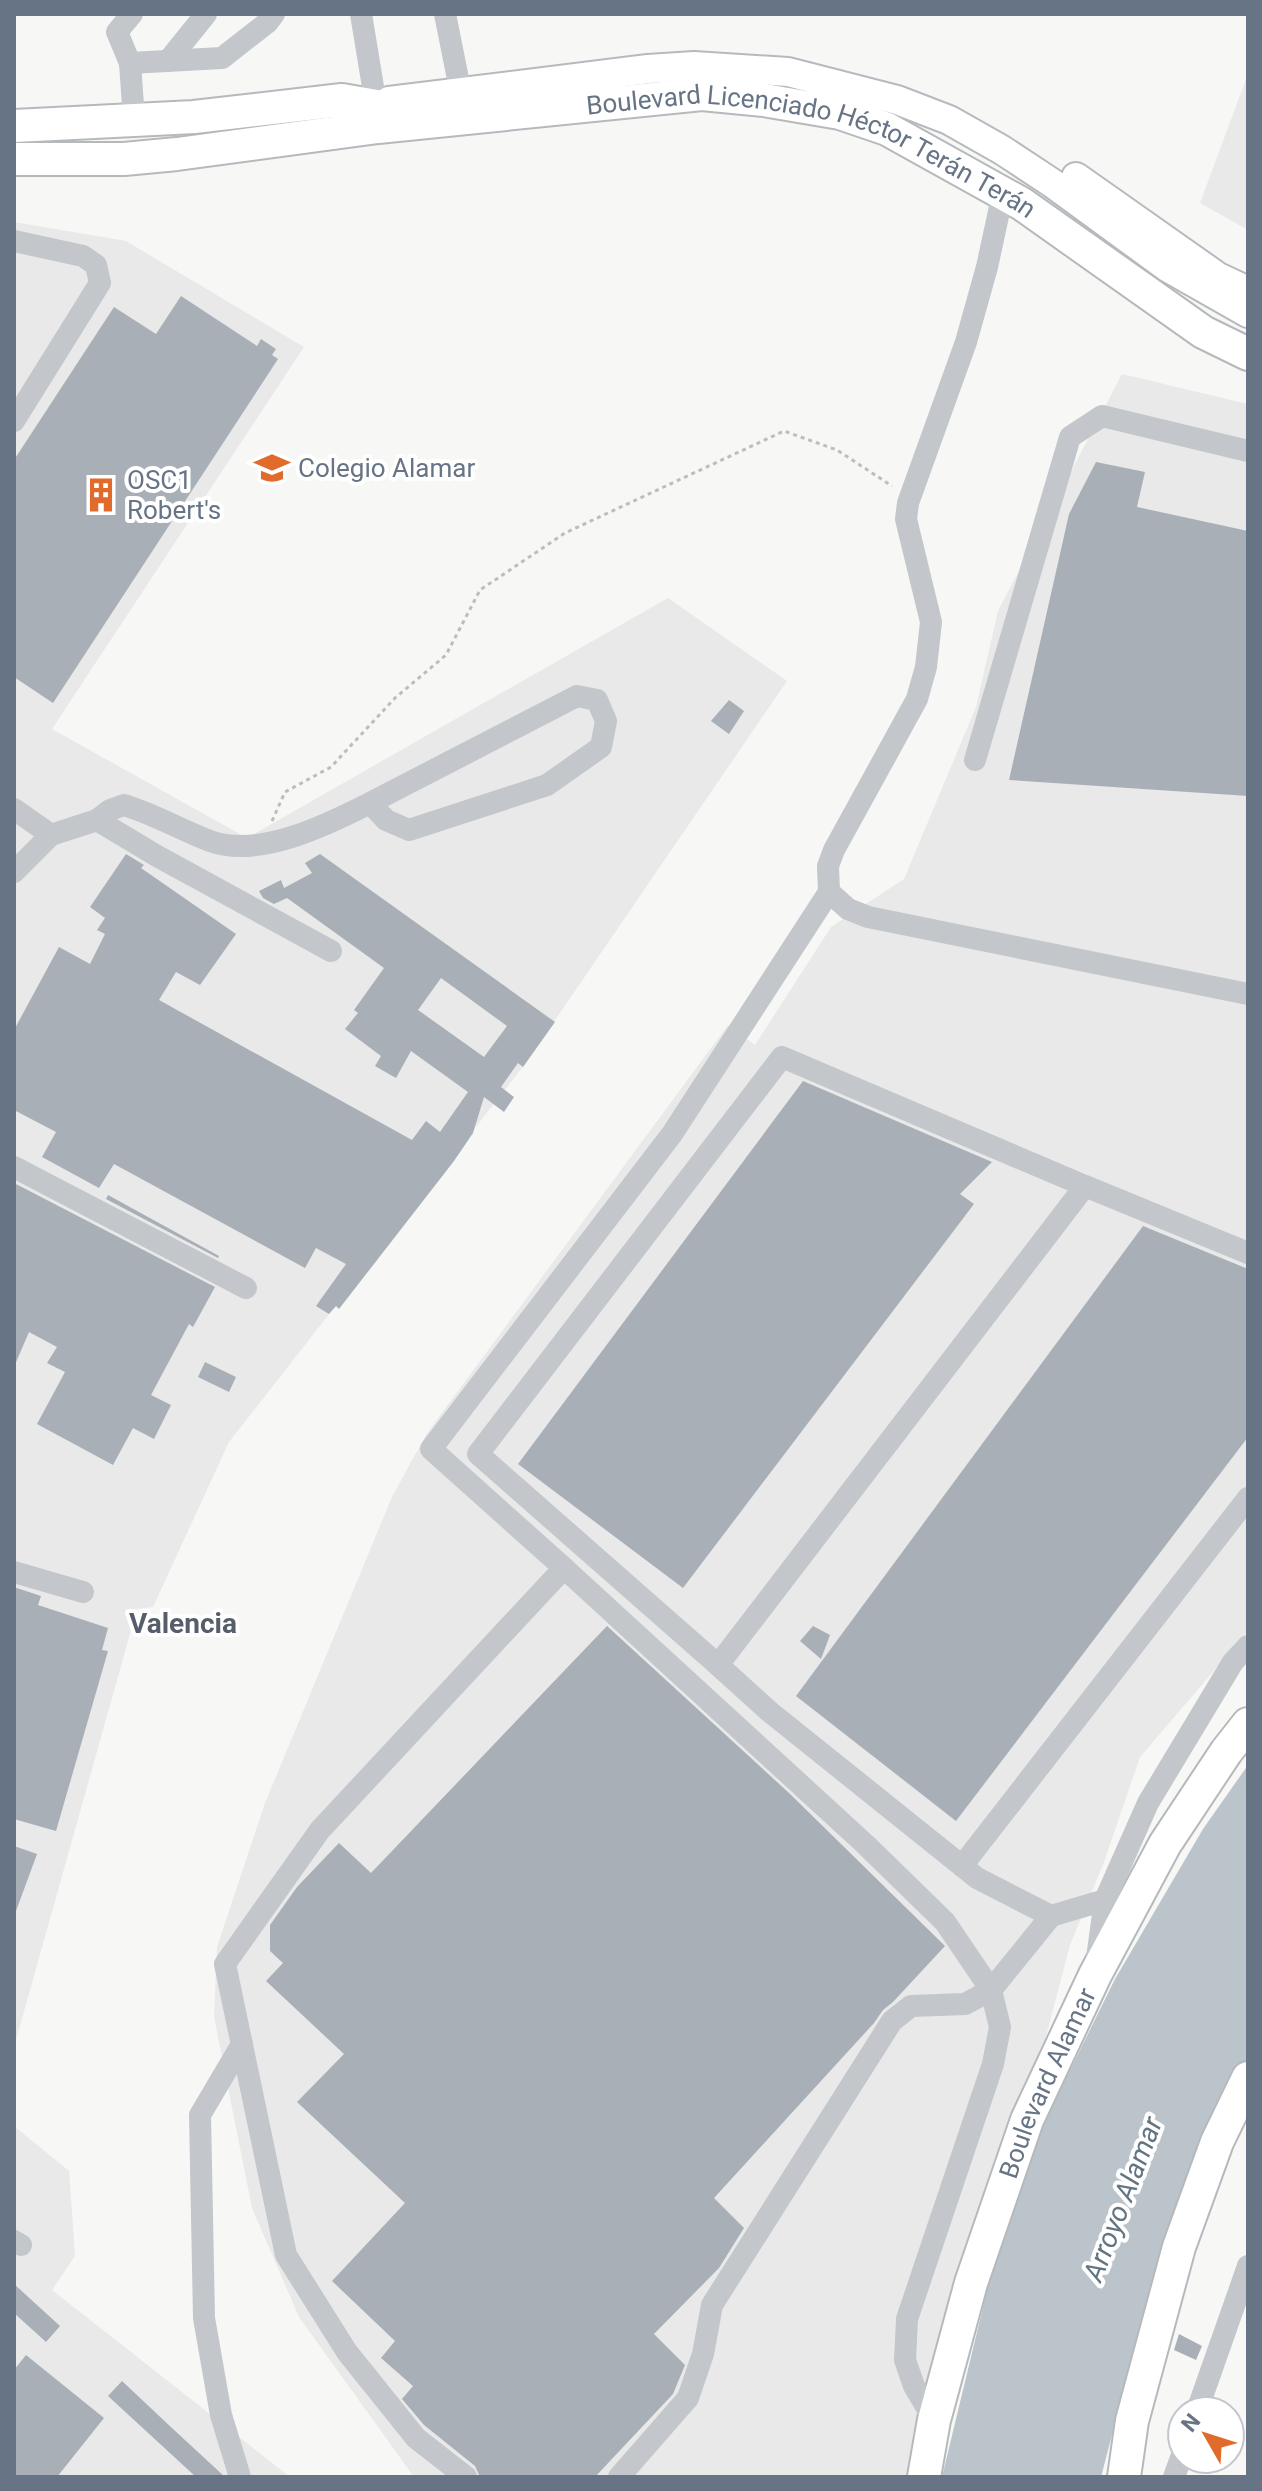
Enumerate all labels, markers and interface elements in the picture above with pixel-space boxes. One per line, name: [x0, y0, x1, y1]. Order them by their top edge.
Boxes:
street label: Boulevard Licenciado Héctor Terán Terán: [585, 79, 1042, 224]
school or university icon: Colegio Alamar: [253, 449, 291, 487]
place label: Colegio Alamar: [298, 453, 475, 483]
place label: OSC1 Robert's: [127, 465, 221, 525]
building icon: OSC1 Robert's: [82, 476, 120, 514]
district label: Valencia: [129, 1607, 237, 1640]
street label: Boulevard Alamar: [993, 1983, 1102, 2182]
water label: Arroyo Alamar: [1076, 2112, 1170, 2288]
north arrow: [1166, 2395, 1246, 2475]
text: N: [1176, 2409, 1205, 2437]

